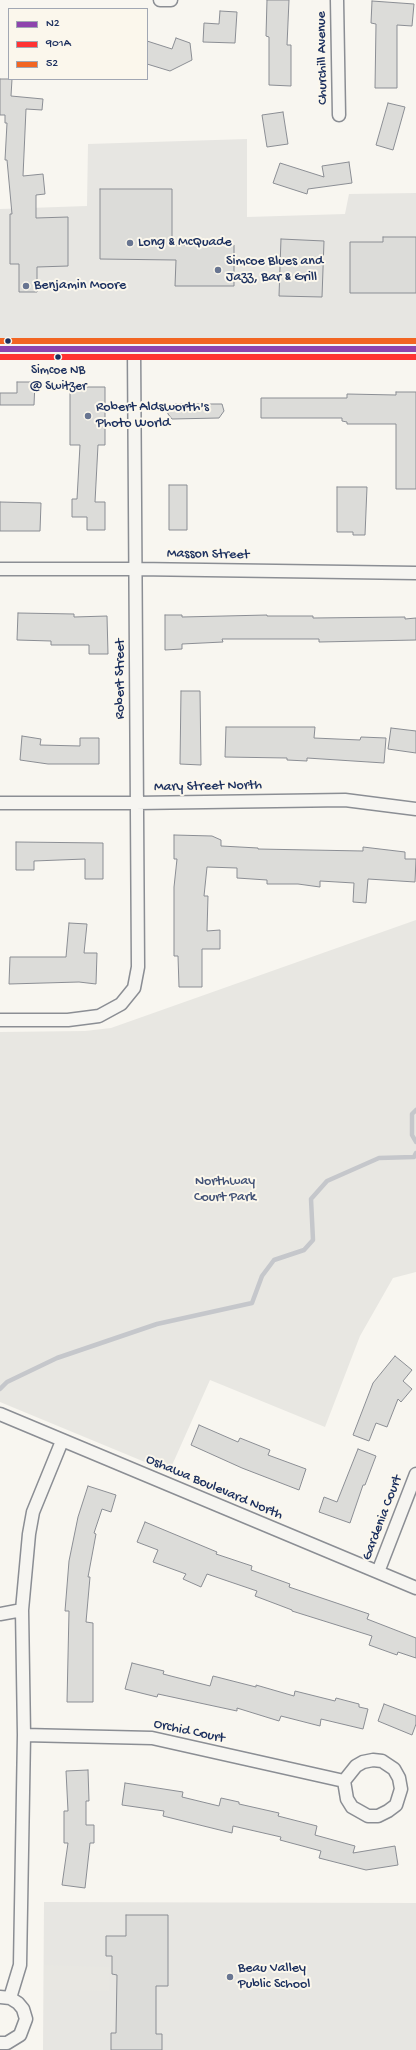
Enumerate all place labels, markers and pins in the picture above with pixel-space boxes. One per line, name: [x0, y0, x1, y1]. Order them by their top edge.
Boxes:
place label: Long & McQuade: [138, 235, 232, 251]
marker: Long & McQuade: [125, 238, 135, 248]
place label: Simcoe Blues and Jazz, Bar & Grill: [226, 254, 323, 286]
marker: Simcoe Blues and Jazz, Bar & Grill: [213, 265, 223, 275]
place label: Benjamin Moore: [34, 278, 126, 294]
marker: Benjamin Moore: [21, 281, 31, 291]
unlabelled marker: [3, 336, 13, 346]
marker: Simcoe NB @ Switzer: [53, 352, 63, 362]
place label: Simcoe NB @ Switzer: [29, 363, 87, 394]
place label: Robert Aldsworth's Photo World: [96, 400, 209, 432]
marker: Robert Aldsworth's Photo World: [83, 411, 93, 421]
place label: Beau Valley Public School: [238, 1961, 310, 1994]
marker: Beau Valley Public School: [225, 1972, 235, 1982]

